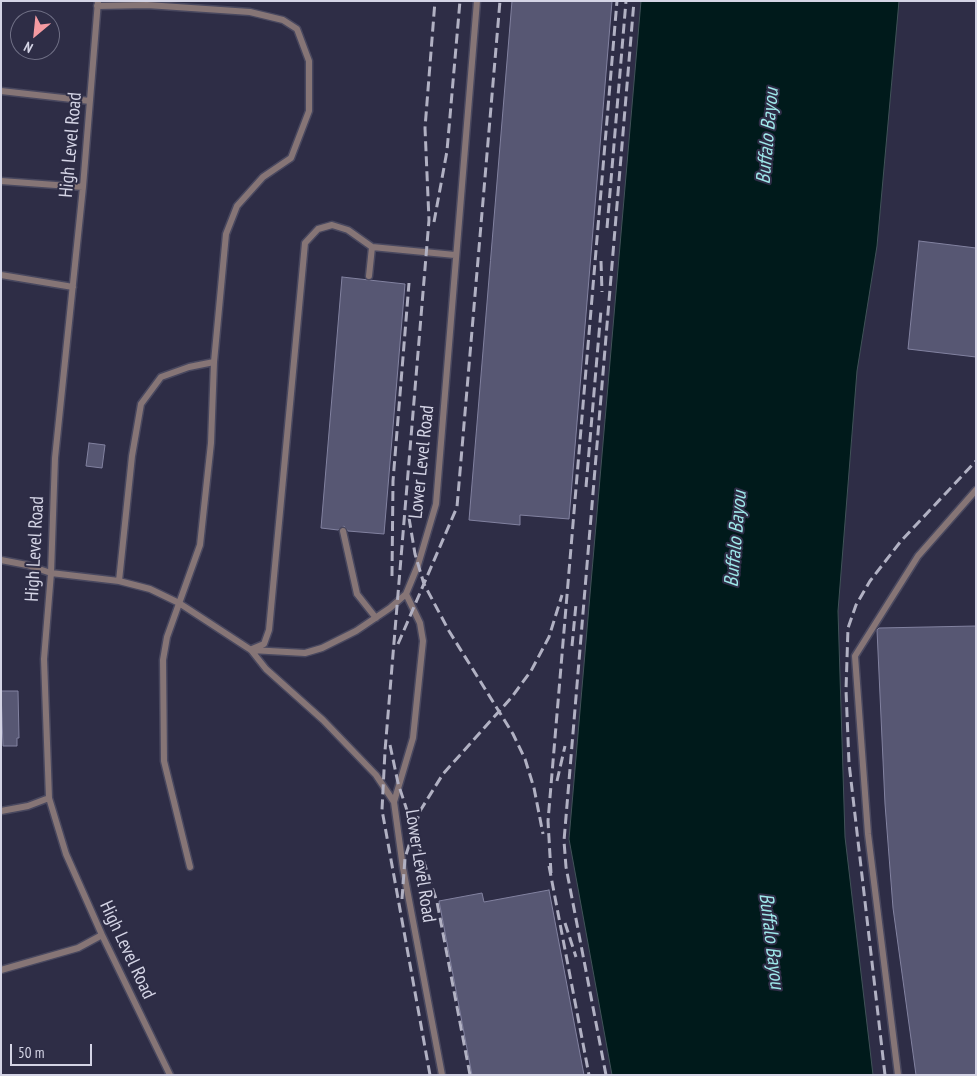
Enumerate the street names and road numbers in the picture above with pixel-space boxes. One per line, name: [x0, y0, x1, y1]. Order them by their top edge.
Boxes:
street label: High Level Road: [55, 91, 87, 199]
street label: Lower Level Road: [405, 404, 439, 520]
street label: High Level Road: [21, 496, 49, 602]
street label: Lower Level Road: [400, 808, 440, 924]
street label: High Level Road: [94, 897, 160, 1003]

